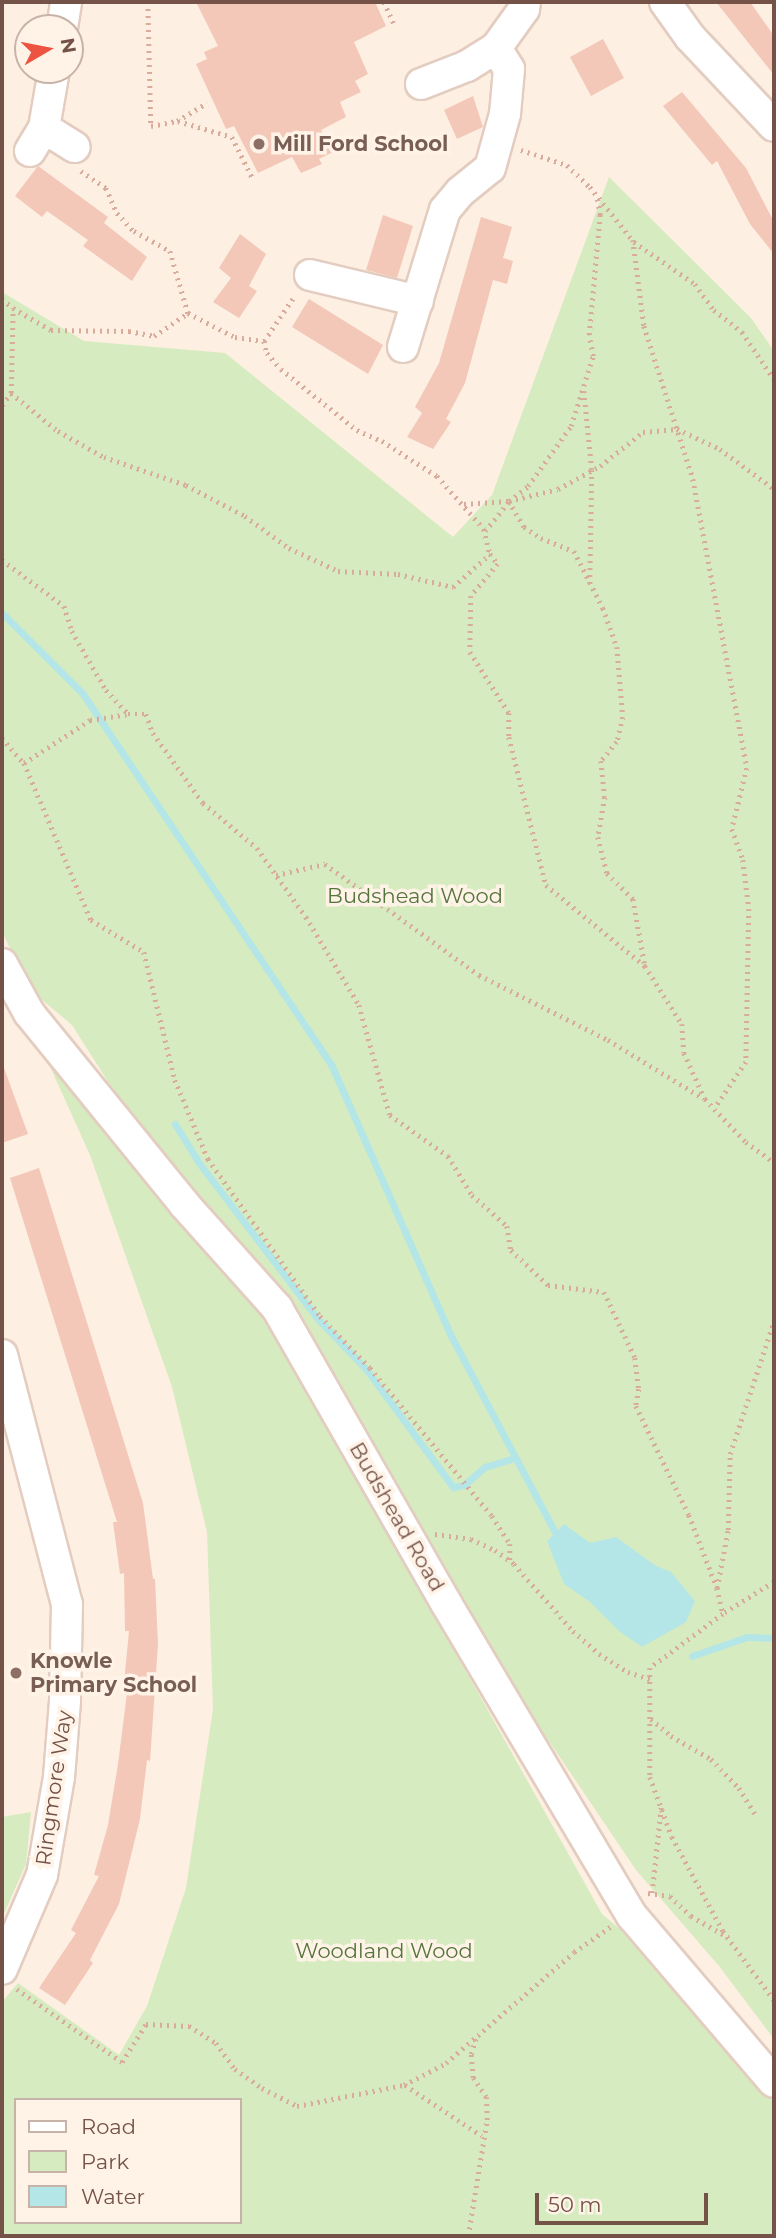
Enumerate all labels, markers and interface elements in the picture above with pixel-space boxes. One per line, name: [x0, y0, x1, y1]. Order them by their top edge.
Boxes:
north arrow: [14, 14, 84, 84]
text: N: [56, 36, 81, 55]
place label: Mill Ford School: [273, 131, 448, 157]
marker: Mill Ford School: [251, 136, 267, 152]
park label: Budshead Wood: [327, 883, 503, 909]
street label: Budshead Road: [344, 1438, 450, 1596]
place label: Knowle Primary School: [30, 1648, 197, 1698]
marker: Knowle Primary School: [8, 1665, 24, 1681]
street label: Ringmore Way: [31, 1709, 77, 1867]
park label: Woodland Wood: [295, 1938, 473, 1964]
legend: [14, 2098, 242, 2224]
text: Road: [81, 2114, 136, 2139]
text: Park: [81, 2149, 129, 2174]
scale bar: [538, 2178, 711, 2222]
text: Water: [81, 2184, 145, 2209]
text: 50 m: [548, 2192, 602, 2217]

